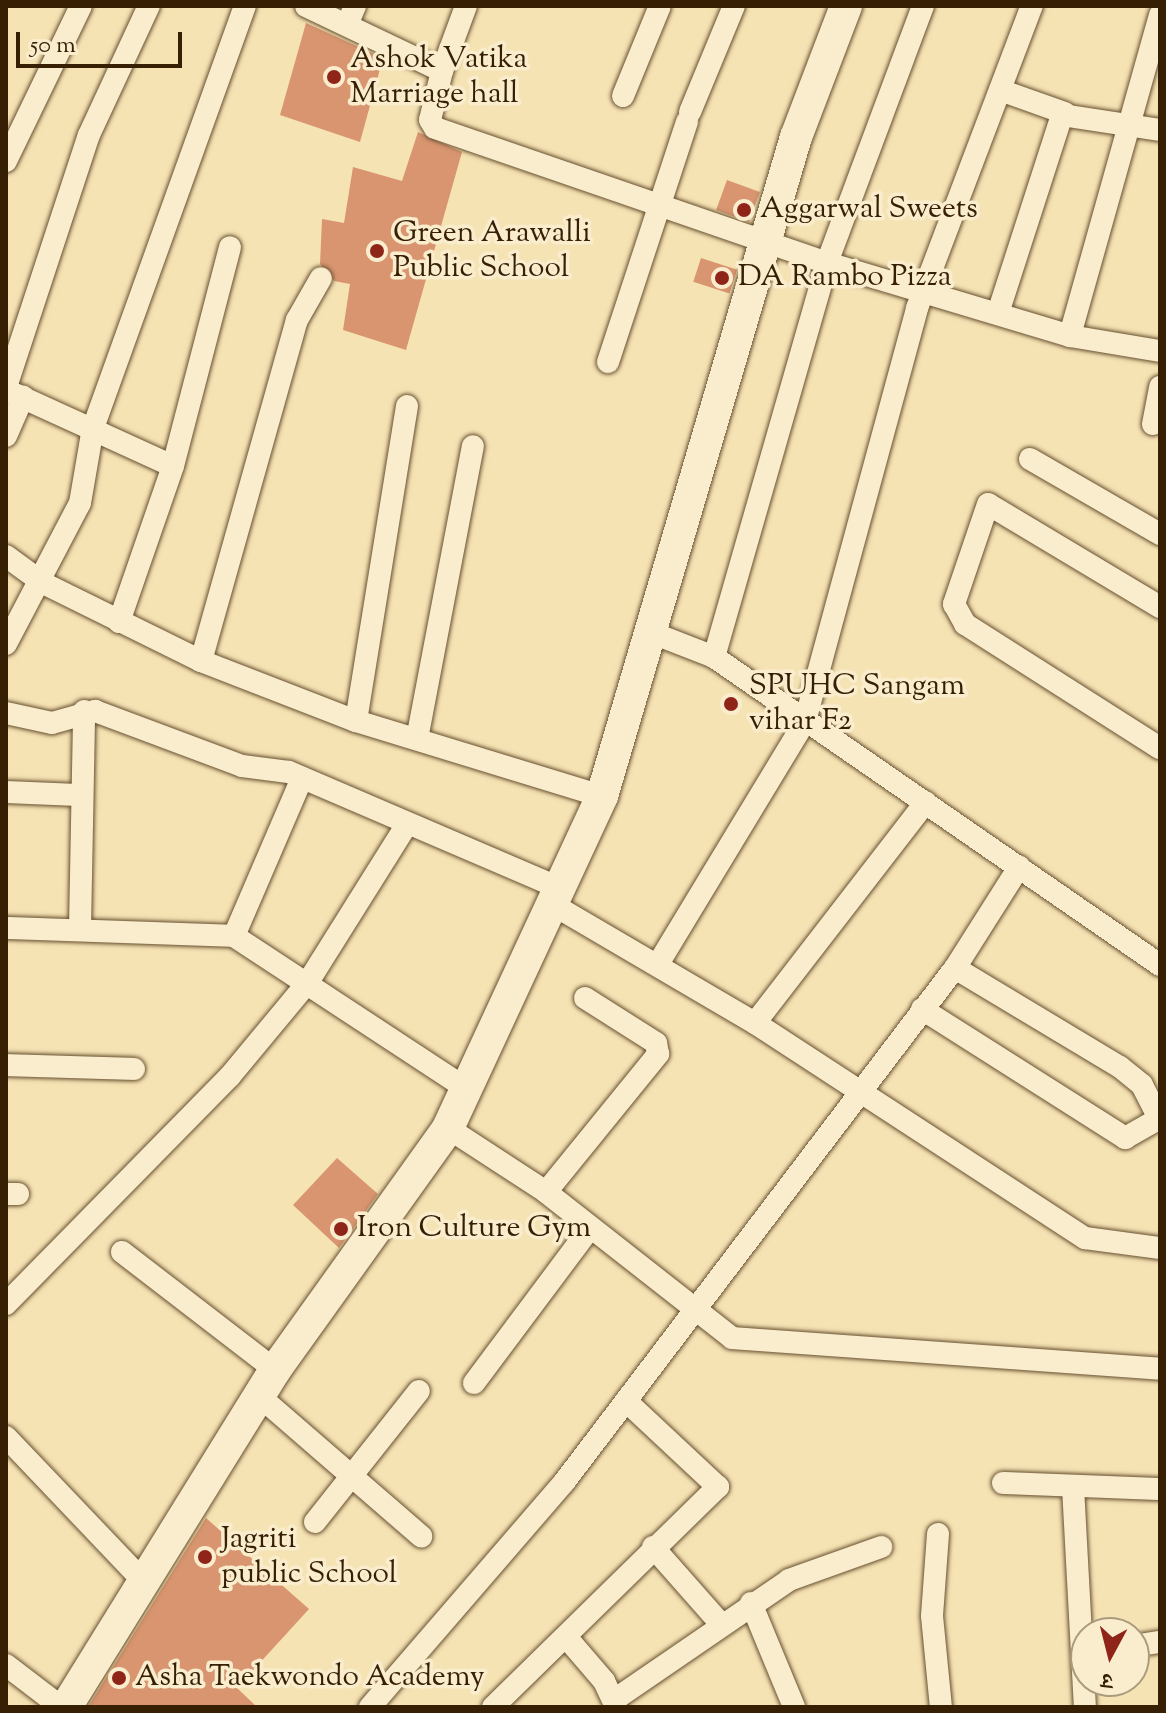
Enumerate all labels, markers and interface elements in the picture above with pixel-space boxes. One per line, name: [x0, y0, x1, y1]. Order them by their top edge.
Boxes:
scale bar: [20, 16, 186, 66]
text: 50 m: [30, 29, 76, 63]
place label: Ashok Vatika Marriage hall: [350, 42, 527, 112]
marker: Ashok Vatika Marriage hall: [325, 68, 343, 86]
place label: Aggarwal Sweets: [760, 192, 978, 228]
marker: Aggarwal Sweets: [735, 201, 753, 219]
place label: Green Arawalli Public School: [393, 216, 591, 286]
marker: Green Arawalli Public School: [368, 242, 386, 260]
place label: DA Rambo Pizza: [738, 260, 952, 296]
marker: DA Rambo Pizza: [713, 269, 731, 287]
place label: SPUHC Sangam vihar F2: [749, 669, 965, 740]
marker: SPUHC Sangam vihar F2: [720, 693, 742, 715]
place label: Iron Culture Gym: [357, 1211, 591, 1247]
marker: Iron Culture Gym: [332, 1220, 350, 1238]
place label: Jagriti public School: [221, 1522, 397, 1592]
marker: Jagriti public School: [196, 1548, 214, 1566]
north arrow: [1070, 1617, 1150, 1697]
place label: Asha Taekwondo Academy: [135, 1660, 485, 1696]
text: उ: [1100, 1662, 1115, 1695]
marker: Asha Taekwondo Academy: [110, 1669, 128, 1687]

